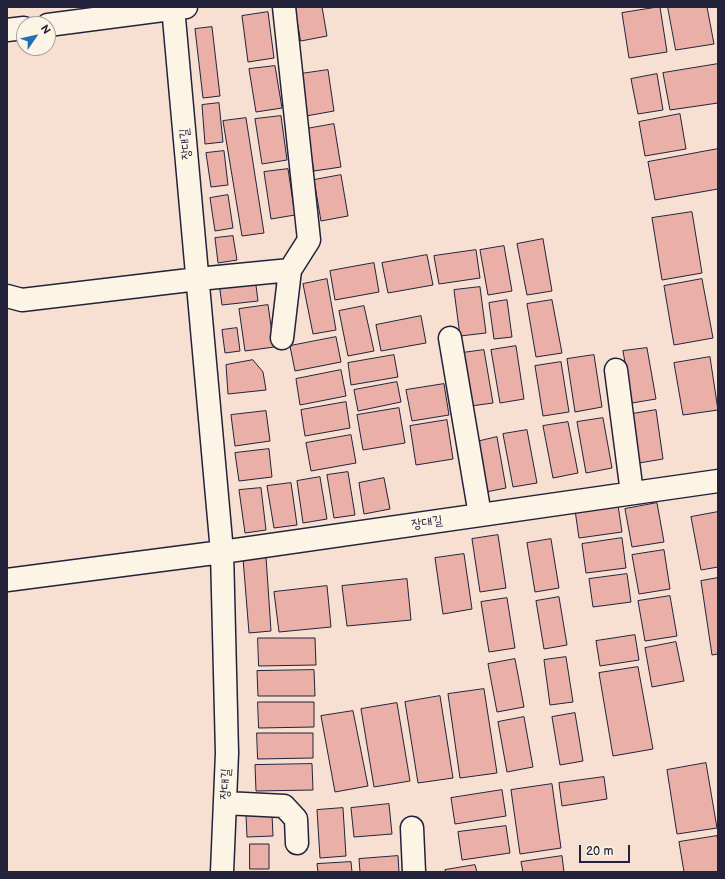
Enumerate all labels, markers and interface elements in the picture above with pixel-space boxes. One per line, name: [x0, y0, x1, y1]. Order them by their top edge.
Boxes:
north arrow: [16, 16, 56, 56]
text: N: [38, 23, 53, 37]
street label: 장대길: [177, 128, 195, 160]
street label: 장대길: [410, 513, 444, 533]
street label: 장대길: [217, 768, 235, 800]
scale bar: [581, 837, 632, 863]
text: 20 m: [586, 844, 613, 859]

